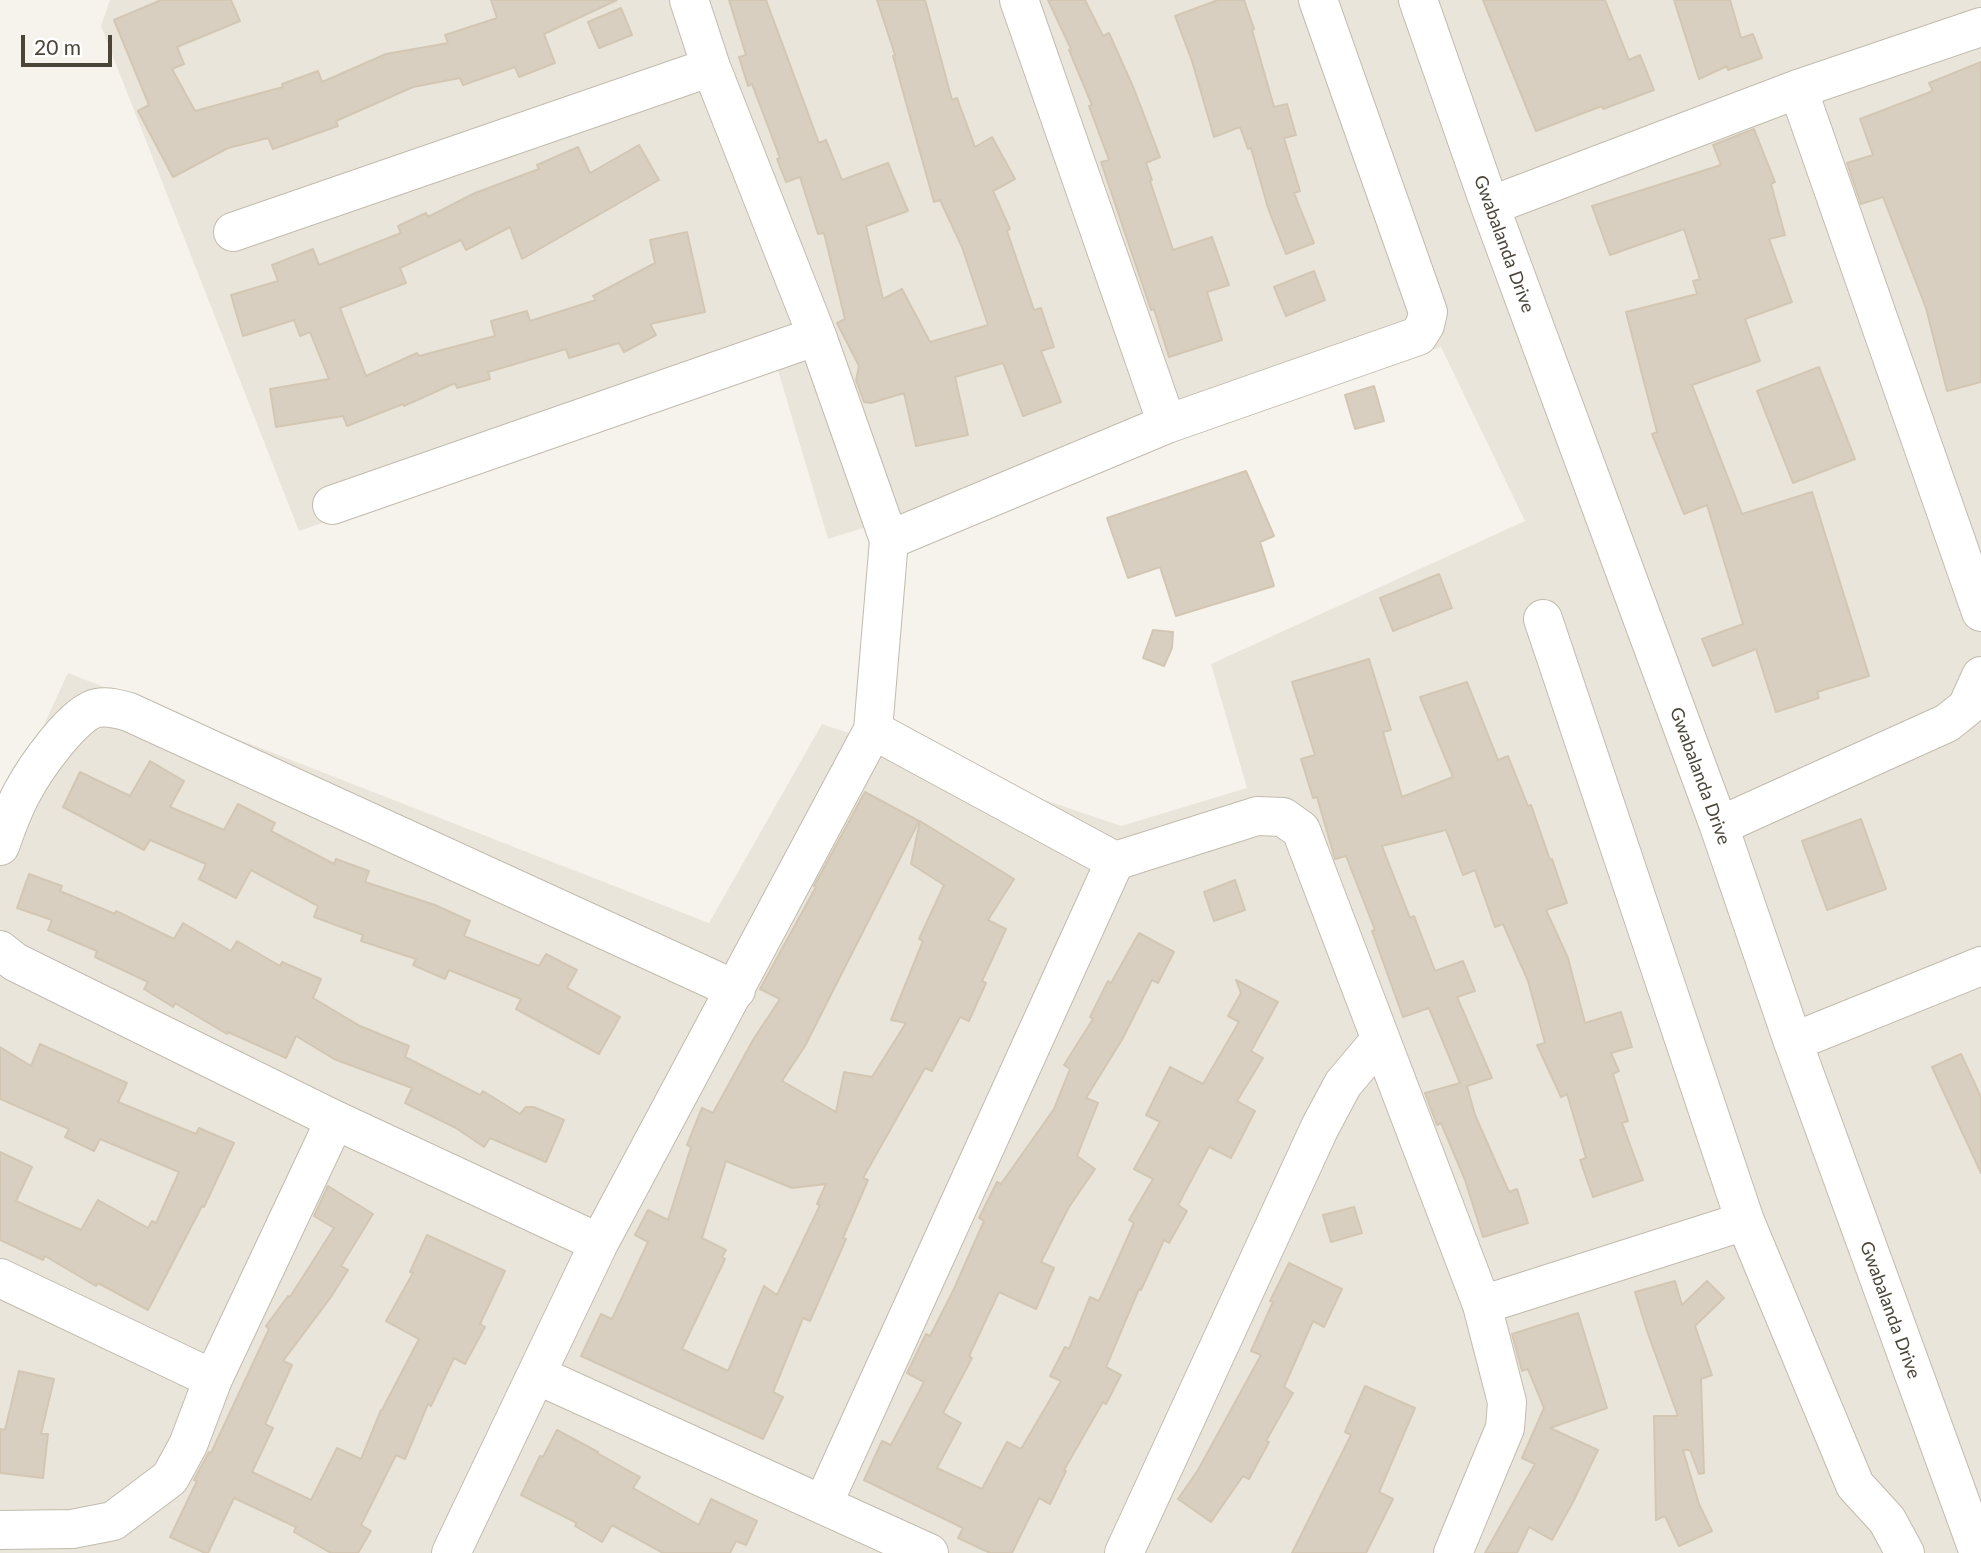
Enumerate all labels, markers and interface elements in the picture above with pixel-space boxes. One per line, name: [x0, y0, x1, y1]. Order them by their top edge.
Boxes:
scale bar: [24, 21, 116, 65]
text: 20 m: [34, 34, 81, 59]
street label: Gwabalanda Drive: [1469, 172, 1539, 316]
street label: Gwabalanda Drive: [1665, 704, 1735, 848]
street label: Gwabalanda Drive: [1855, 1238, 1925, 1382]

